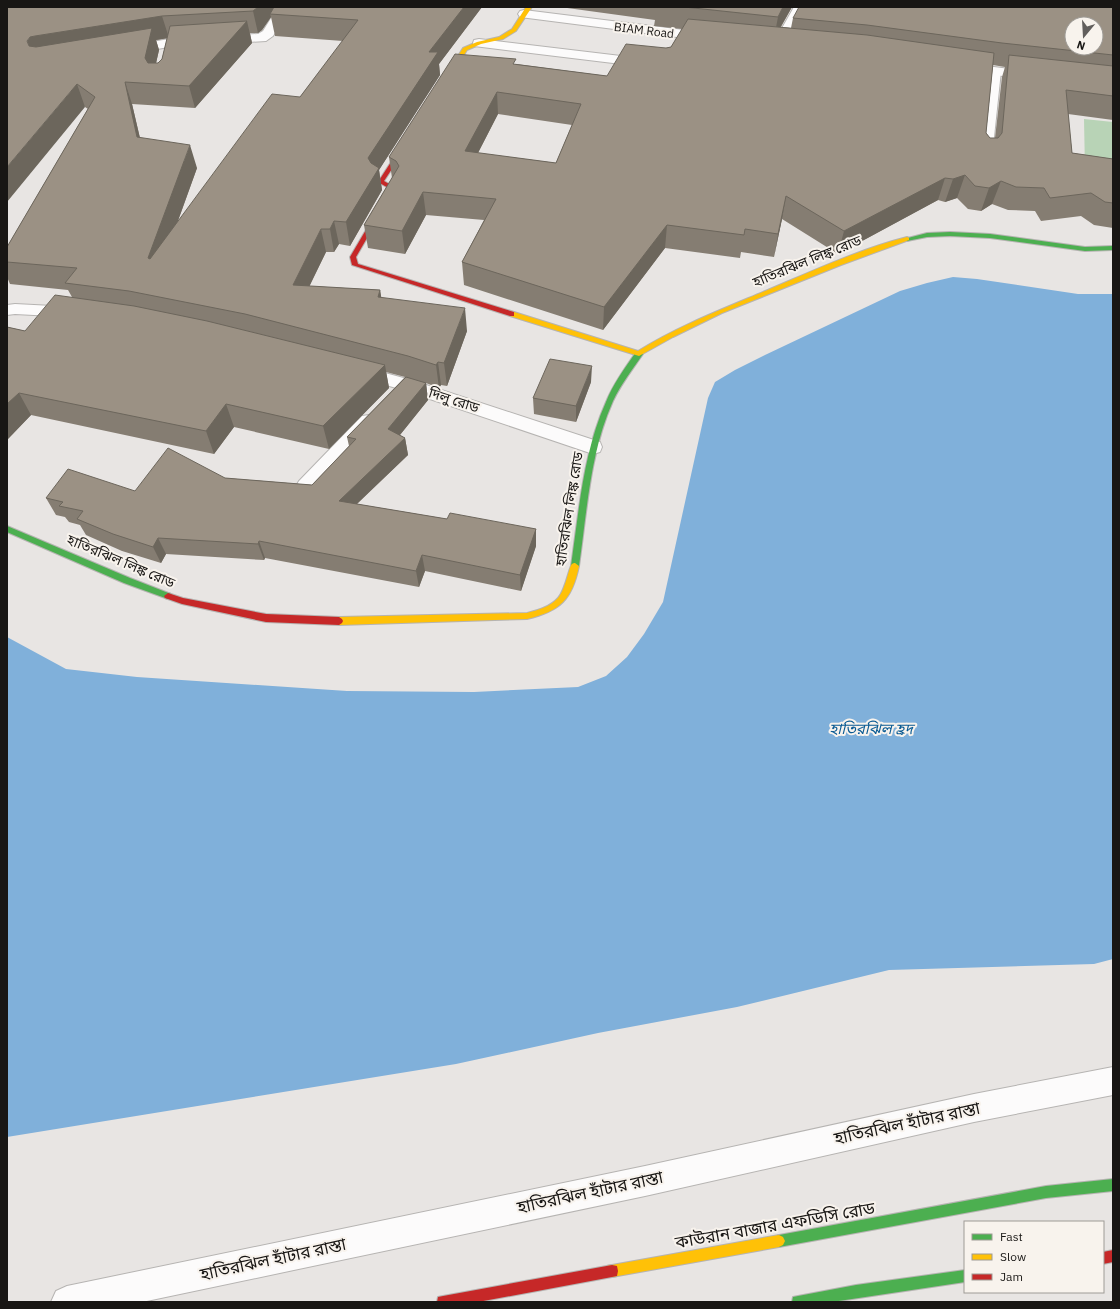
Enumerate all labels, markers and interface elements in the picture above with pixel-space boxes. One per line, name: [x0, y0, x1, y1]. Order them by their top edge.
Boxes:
north arrow: [1064, 16, 1104, 56]
street label: BIAM Road: [613, 19, 675, 41]
text: N: [1075, 38, 1087, 53]
street label: হাতিরঝিল লিঙ্ক রোড: [749, 231, 865, 291]
street label: দিলু রোড: [425, 383, 483, 417]
street label: হাতিরঝিল লিঙ্ক রোড: [551, 449, 587, 568]
street label: হাতিরঝিল লিঙ্ক রোড: [63, 530, 179, 592]
water label: হাতিরঝিল হ্রদ: [829, 719, 915, 738]
street label: হাতিরঝিল হাঁটার রাস্তা: [831, 1097, 983, 1149]
street label: হাতিরঝিল হাঁটার রাস্তা: [514, 1166, 666, 1218]
street label: কাউরান বাজার এফডিসি রোড: [672, 1196, 877, 1254]
legend: [964, 1221, 1104, 1293]
text: Fast: [1000, 1229, 1023, 1244]
street label: হাতিরঝিল হাঁটার রাস্তা: [197, 1233, 349, 1285]
text: Slow: [1000, 1249, 1026, 1264]
text: Jam: [1000, 1269, 1023, 1284]

